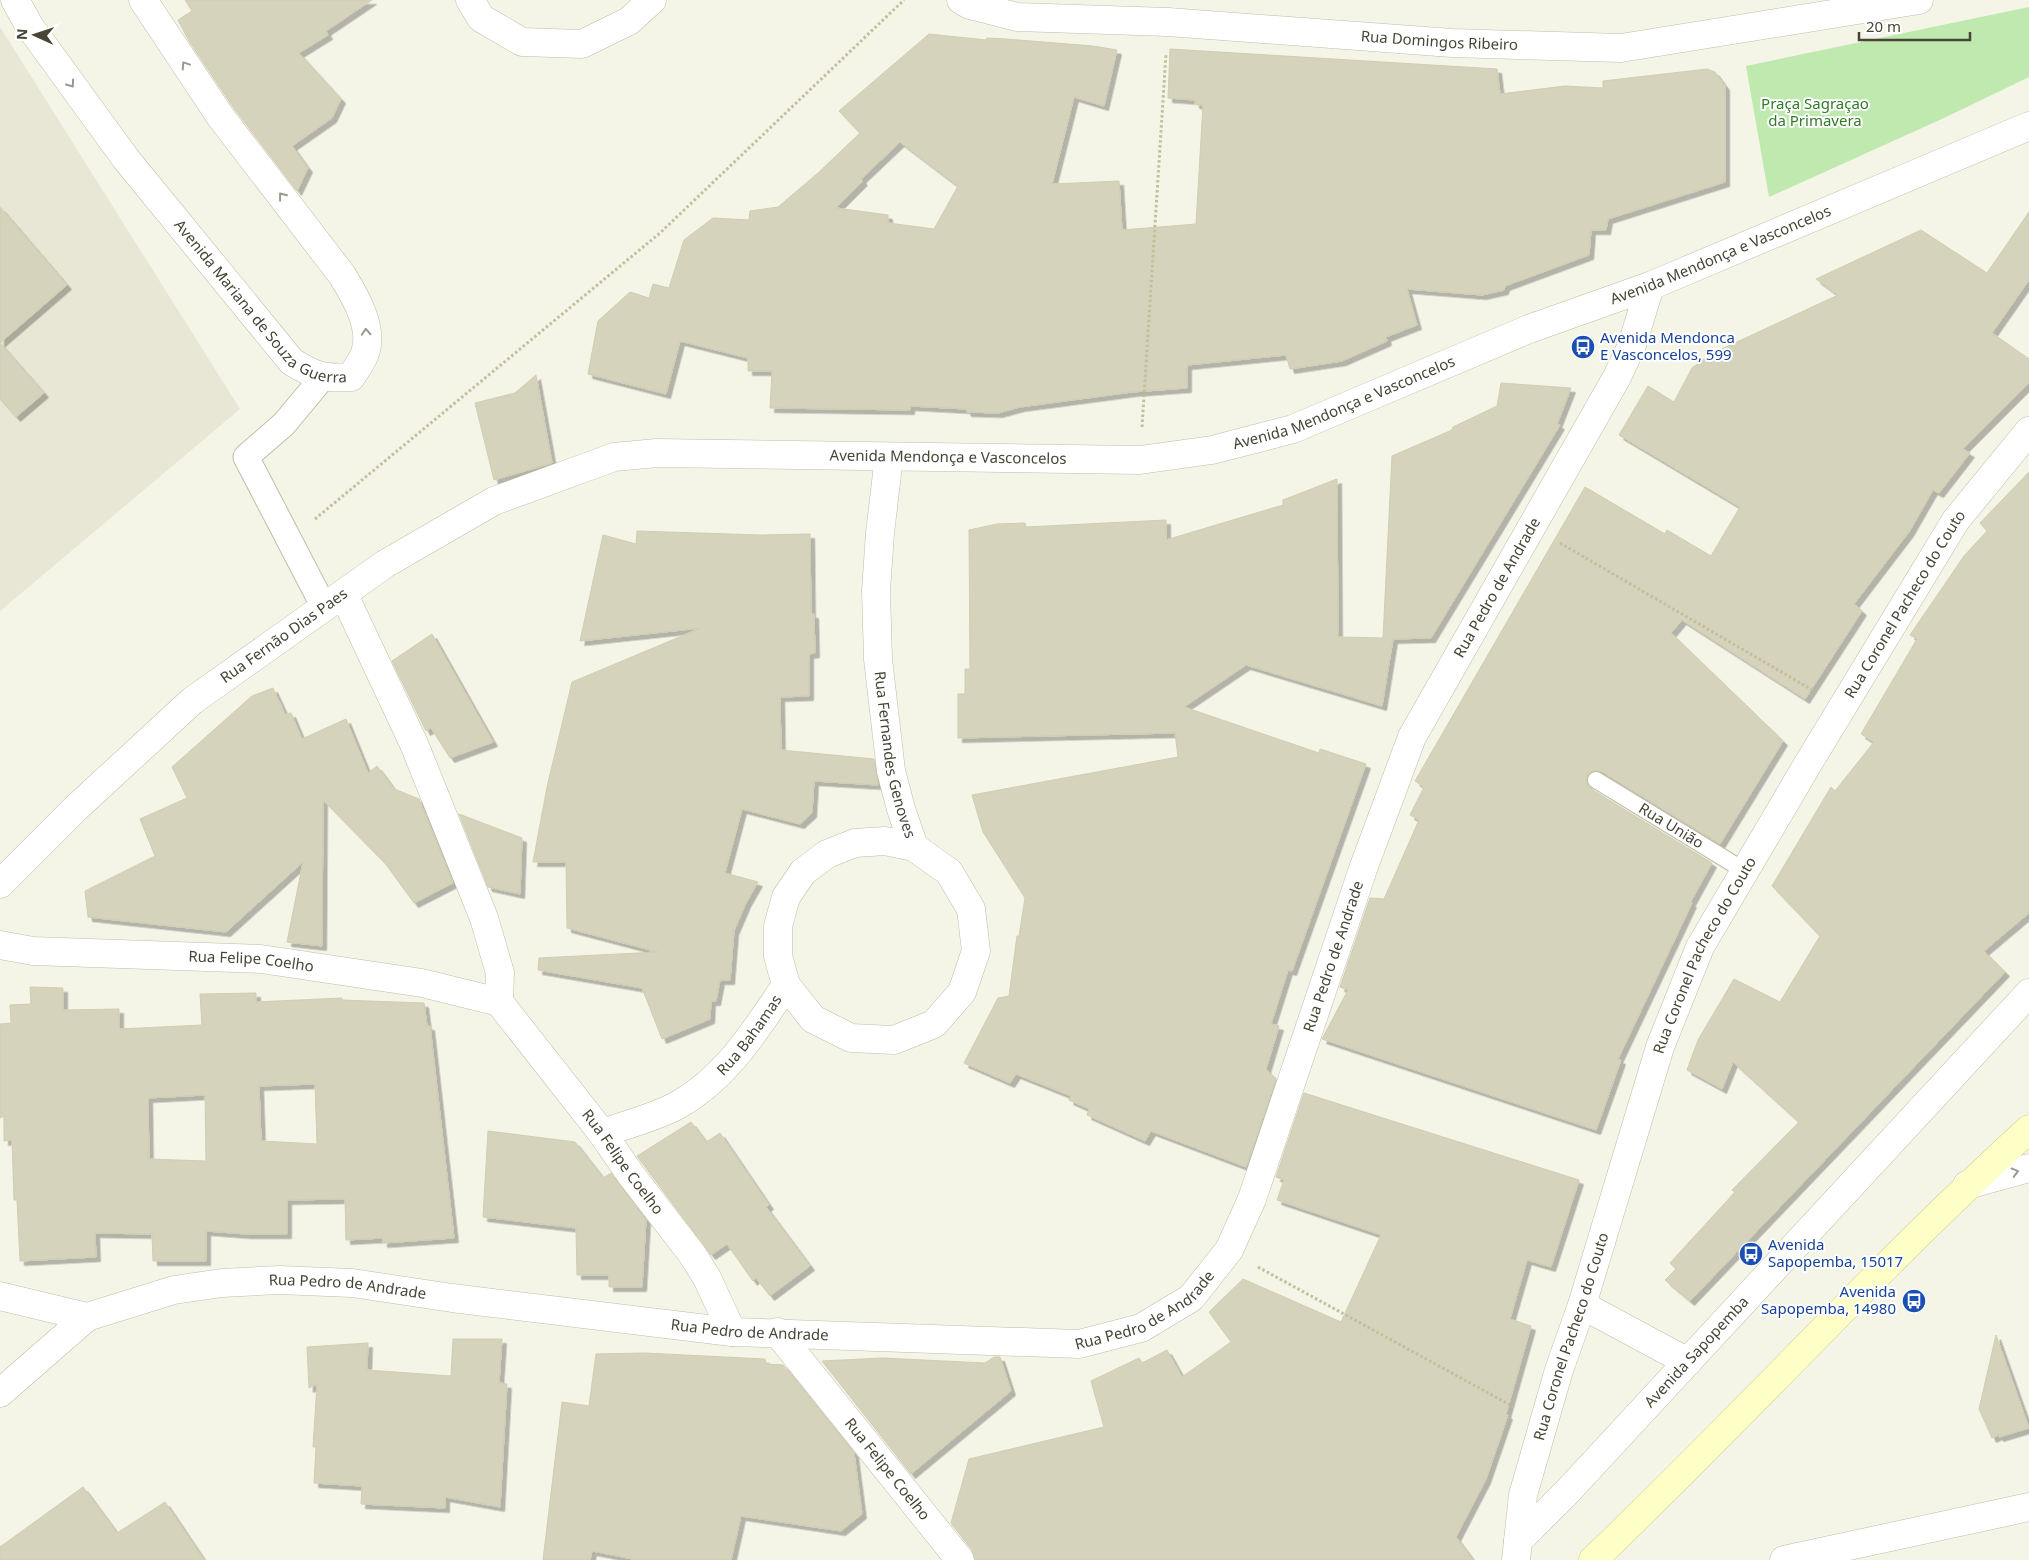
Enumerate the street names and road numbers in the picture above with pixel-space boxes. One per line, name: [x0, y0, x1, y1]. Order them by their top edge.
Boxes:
street label: Rua Domingos Ribeiro: [1360, 25, 1518, 54]
street label: Avenida Mendonça e Vasconcelos: [1607, 200, 1834, 308]
street label: Avenida Mariana de Souza Guerra: [170, 215, 347, 387]
street label: Avenida Mendonça e Vasconcelos: [1230, 351, 1458, 453]
street label: Avenida Mendonça e Vasconcelos: [830, 445, 1067, 468]
street label: Rua Coronel Pacheco do Couto: [1839, 505, 1969, 702]
street label: Rua Pedro de Andrade: [1448, 513, 1544, 661]
street label: Rua Fernão Dias Paes: [216, 583, 351, 687]
street label: Rua Fernandes Genoves: [870, 670, 921, 841]
street label: Rua União: [1635, 798, 1708, 852]
street label: Rua Coronel Pacheco do Couto: [1648, 853, 1760, 1056]
street label: Rua Pedro de Andrade: [1298, 878, 1367, 1034]
street label: Rua Felipe Coelho: [188, 945, 315, 976]
street label: Rua Bahamas: [712, 990, 786, 1079]
street label: Rua Felipe Coelho: [578, 1105, 669, 1218]
street label: Rua Coronel Pacheco do Couto: [1528, 1230, 1612, 1443]
street label: Rua Pedro de Andrade: [1073, 1266, 1218, 1354]
street label: Rua Pedro de Andrade: [268, 1269, 428, 1303]
street label: Avenida Sapopemba: [1639, 1291, 1752, 1411]
street label: Rua Pedro de Andrade: [670, 1314, 829, 1344]
street label: Rua Felipe Coelho: [841, 1413, 935, 1524]

